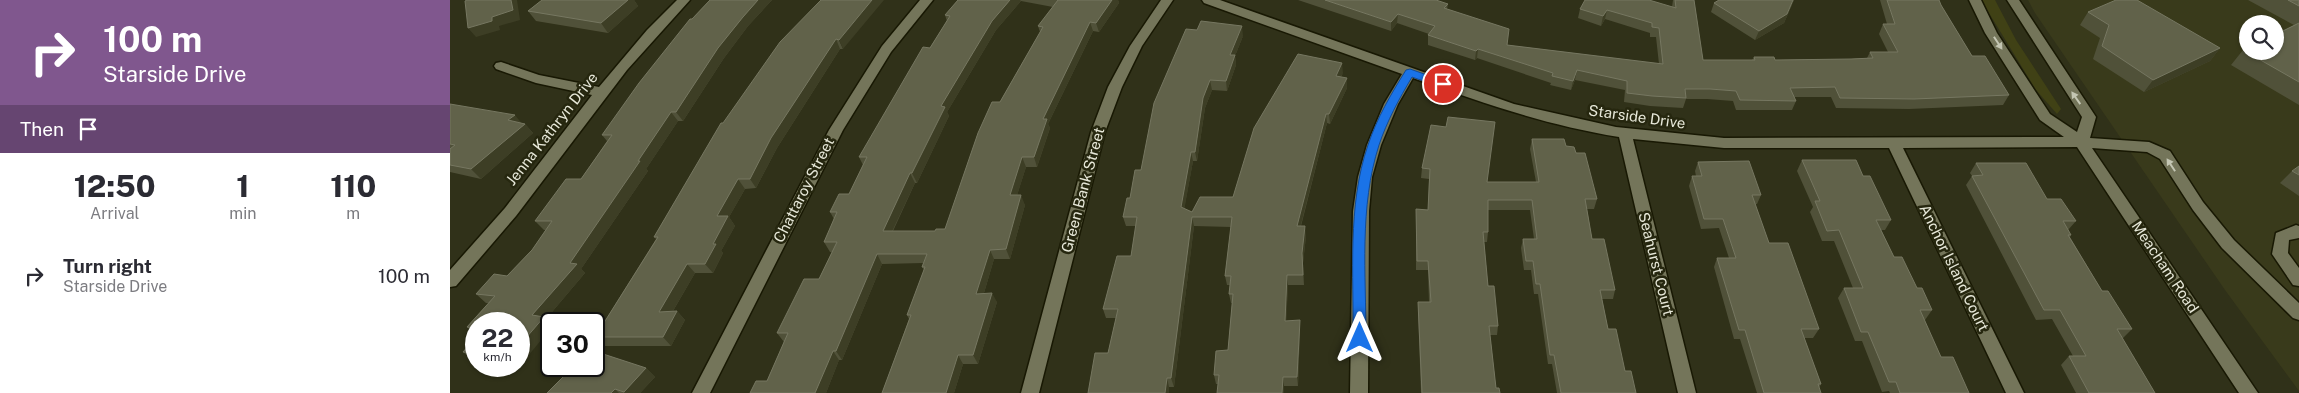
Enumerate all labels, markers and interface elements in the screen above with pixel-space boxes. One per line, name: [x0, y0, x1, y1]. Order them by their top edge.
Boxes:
map controls: [2239, 15, 2284, 60]
button: search: [2239, 15, 2284, 60]
text: 100 m: [103, 19, 202, 60]
icon: right: [20, 20, 85, 85]
one-way arrow: [1993, 37, 2002, 50]
text: Starside Drive: [103, 61, 247, 87]
pin: [1422, 63, 1464, 105]
street label: Jenna Kathryn Drive: [502, 69, 601, 188]
icon: arrive: [1429, 70, 1457, 98]
one-way arrow: [2071, 92, 2081, 105]
street label: Starside Drive: [1587, 101, 1687, 132]
icon: arrive: [74, 115, 102, 143]
text: Then: [20, 118, 64, 140]
street label: Green Bank Street: [1058, 125, 1107, 254]
street label: Chattaroy Street: [770, 134, 837, 245]
one-way arrow: [2167, 158, 2176, 172]
text: 12:50: [74, 168, 156, 204]
text: 1: [236, 168, 249, 204]
text: 110: [330, 168, 376, 204]
street label: Anchor Island Court: [1916, 202, 1993, 334]
text: Arrival: [90, 204, 139, 223]
text: min: [229, 204, 256, 223]
text: m: [346, 204, 360, 223]
street label: Seahurst Court: [1635, 210, 1678, 317]
street label: Meacham Road: [2128, 218, 2202, 316]
text: Turn right: [63, 255, 152, 277]
icon: right: [20, 262, 48, 290]
text: 100 m: [378, 265, 430, 287]
text: Starside Drive: [63, 277, 167, 296]
position arrow: [1333, 311, 1385, 363]
speed limit sign: 30: [540, 312, 605, 377]
text: 22: [482, 323, 513, 353]
text: km/h: [483, 350, 512, 364]

